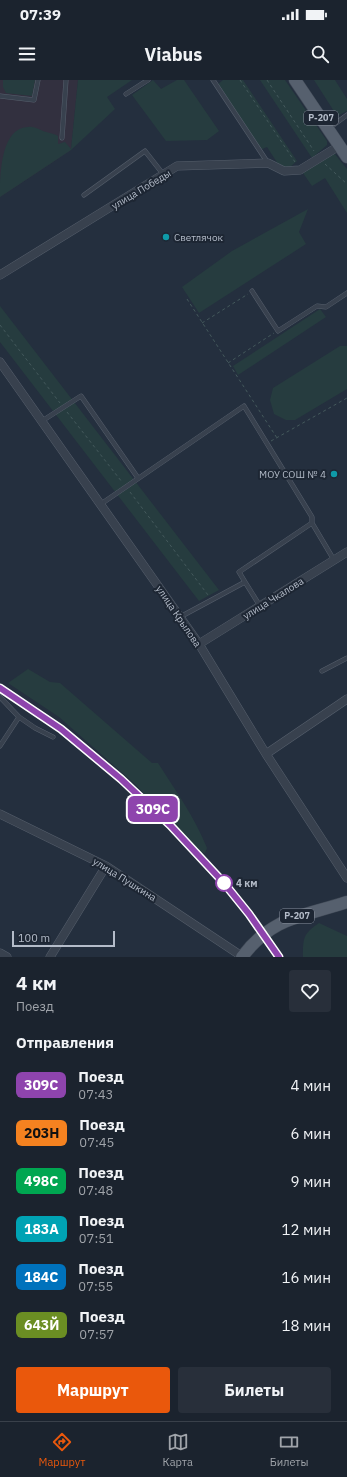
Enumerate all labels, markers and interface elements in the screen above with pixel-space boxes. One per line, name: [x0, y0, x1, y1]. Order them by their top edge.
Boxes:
text: 07:39: [20, 5, 61, 24]
icon: menu: [16, 43, 38, 65]
text: Viabus: [145, 43, 202, 66]
icon: search: [309, 43, 331, 65]
road number: Р-207: [304, 111, 338, 125]
street label: улица Победы: [109, 167, 173, 212]
place label: Светлячок: [174, 231, 224, 244]
marker: Светлячок: [161, 232, 171, 242]
place label: МОУ СОШ № 4: [259, 468, 326, 481]
marker: МОУ СОШ № 4: [329, 469, 339, 479]
street label: улица Чкалова: [240, 574, 307, 622]
street label: улица Крылова: [153, 583, 204, 650]
line badge: 309С: [125, 796, 181, 822]
text: 309С: [136, 800, 170, 818]
street label: улица Пушкина: [91, 855, 160, 905]
marker: 4 км: [215, 874, 233, 892]
place label: 4 км: [236, 877, 258, 890]
road number: Р-207: [280, 909, 314, 923]
scale bar: [12, 929, 115, 948]
text: 100 m: [18, 931, 50, 945]
button: heart: [289, 970, 331, 1012]
text: 4 км: [16, 971, 57, 995]
text: Поезд: [16, 998, 54, 1015]
text: Отправления: [16, 1033, 114, 1052]
text: Поезд: [78, 1067, 124, 1086]
text: 309С: [24, 1076, 58, 1094]
text: 4 мин: [290, 1076, 331, 1095]
text: 07:43: [78, 1086, 113, 1103]
text: Поезд: [79, 1115, 125, 1134]
text: 203Н: [24, 1124, 59, 1142]
text: 6 мин: [290, 1124, 331, 1143]
text: 07:45: [79, 1134, 114, 1151]
text: Поезд: [78, 1163, 124, 1182]
text: 498С: [24, 1172, 58, 1190]
text: 9 мин: [290, 1172, 331, 1191]
text: 07:48: [78, 1182, 113, 1199]
text: Поезд: [79, 1211, 124, 1230]
text: 183А: [24, 1220, 59, 1238]
text: 12 мин: [281, 1220, 331, 1239]
text: 07:51: [79, 1230, 114, 1247]
text: Поезд: [78, 1259, 124, 1278]
text: 184С: [24, 1268, 58, 1286]
text: 16 мин: [281, 1268, 331, 1287]
text: 07:55: [78, 1278, 113, 1295]
text: Поезд: [79, 1307, 125, 1326]
text: 643Й: [24, 1316, 59, 1334]
text: 18 мин: [281, 1316, 331, 1335]
text: 07:57: [79, 1326, 114, 1343]
button: Маршрут: [16, 1367, 170, 1413]
button: Билеты: [178, 1367, 331, 1413]
tab: Маршрут: [38, 1431, 86, 1469]
tab: Карта: [163, 1431, 193, 1469]
tab: Билеты: [270, 1431, 308, 1469]

